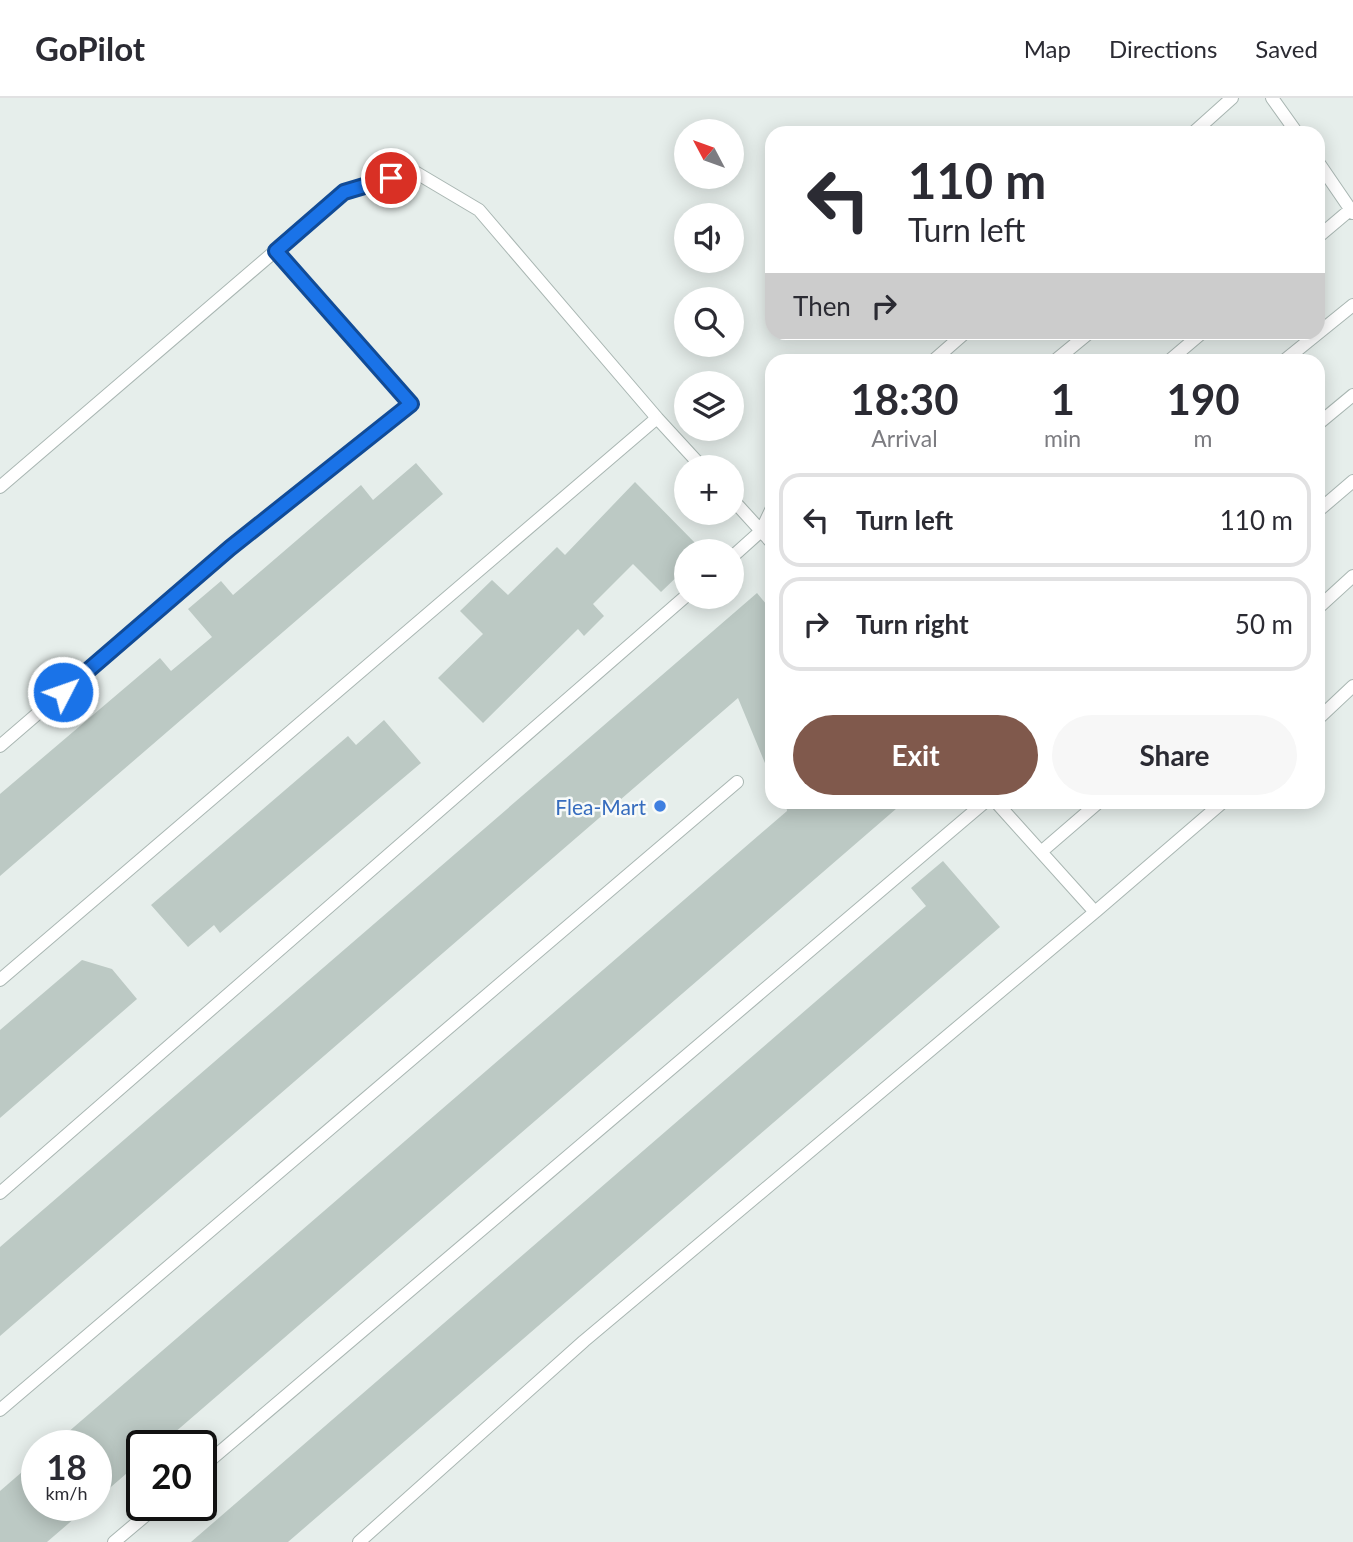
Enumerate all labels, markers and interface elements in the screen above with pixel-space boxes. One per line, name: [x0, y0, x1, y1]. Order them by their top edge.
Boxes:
text: GoPilot: [35, 28, 145, 68]
text: Map: [1024, 34, 1071, 63]
text: Directions: [1109, 34, 1217, 63]
text: Saved: [1255, 34, 1318, 63]
north arrow: [674, 119, 744, 189]
map controls: [674, 119, 744, 609]
pin: [361, 148, 421, 208]
text: 110 m: [908, 151, 1046, 209]
icon: left: [793, 154, 884, 245]
icon: arrive: [372, 159, 410, 197]
button: sound: [674, 203, 744, 273]
text: Turn left: [908, 210, 1025, 249]
button: search: [674, 287, 744, 357]
icon: right: [865, 287, 903, 325]
text: Then: [793, 290, 851, 322]
button: layers: [674, 371, 744, 441]
text: 18:30: [850, 374, 959, 424]
text: 1: [1050, 374, 1075, 424]
text: 190: [1167, 374, 1240, 424]
text: Arrival: [871, 424, 938, 452]
text: min: [1044, 424, 1081, 452]
text: m: [1194, 424, 1213, 452]
button: +: [674, 455, 744, 525]
icon: left: [797, 501, 835, 539]
text: Turn left: [856, 504, 953, 536]
text: 110 m: [1220, 504, 1293, 536]
button: −: [674, 539, 744, 609]
icon: right: [797, 605, 835, 643]
text: Turn right: [856, 608, 969, 640]
text: 50 m: [1235, 608, 1293, 640]
position arrow: [26, 655, 100, 729]
button: Exit: [793, 715, 1038, 795]
button: Share: [1052, 715, 1297, 795]
place label: Flea-Mart: [555, 794, 646, 819]
marker: Flea-Mart: [652, 798, 668, 814]
speed limit sign: 20: [126, 1430, 217, 1521]
text: 18: [46, 1445, 87, 1487]
text: km/h: [45, 1482, 88, 1504]

